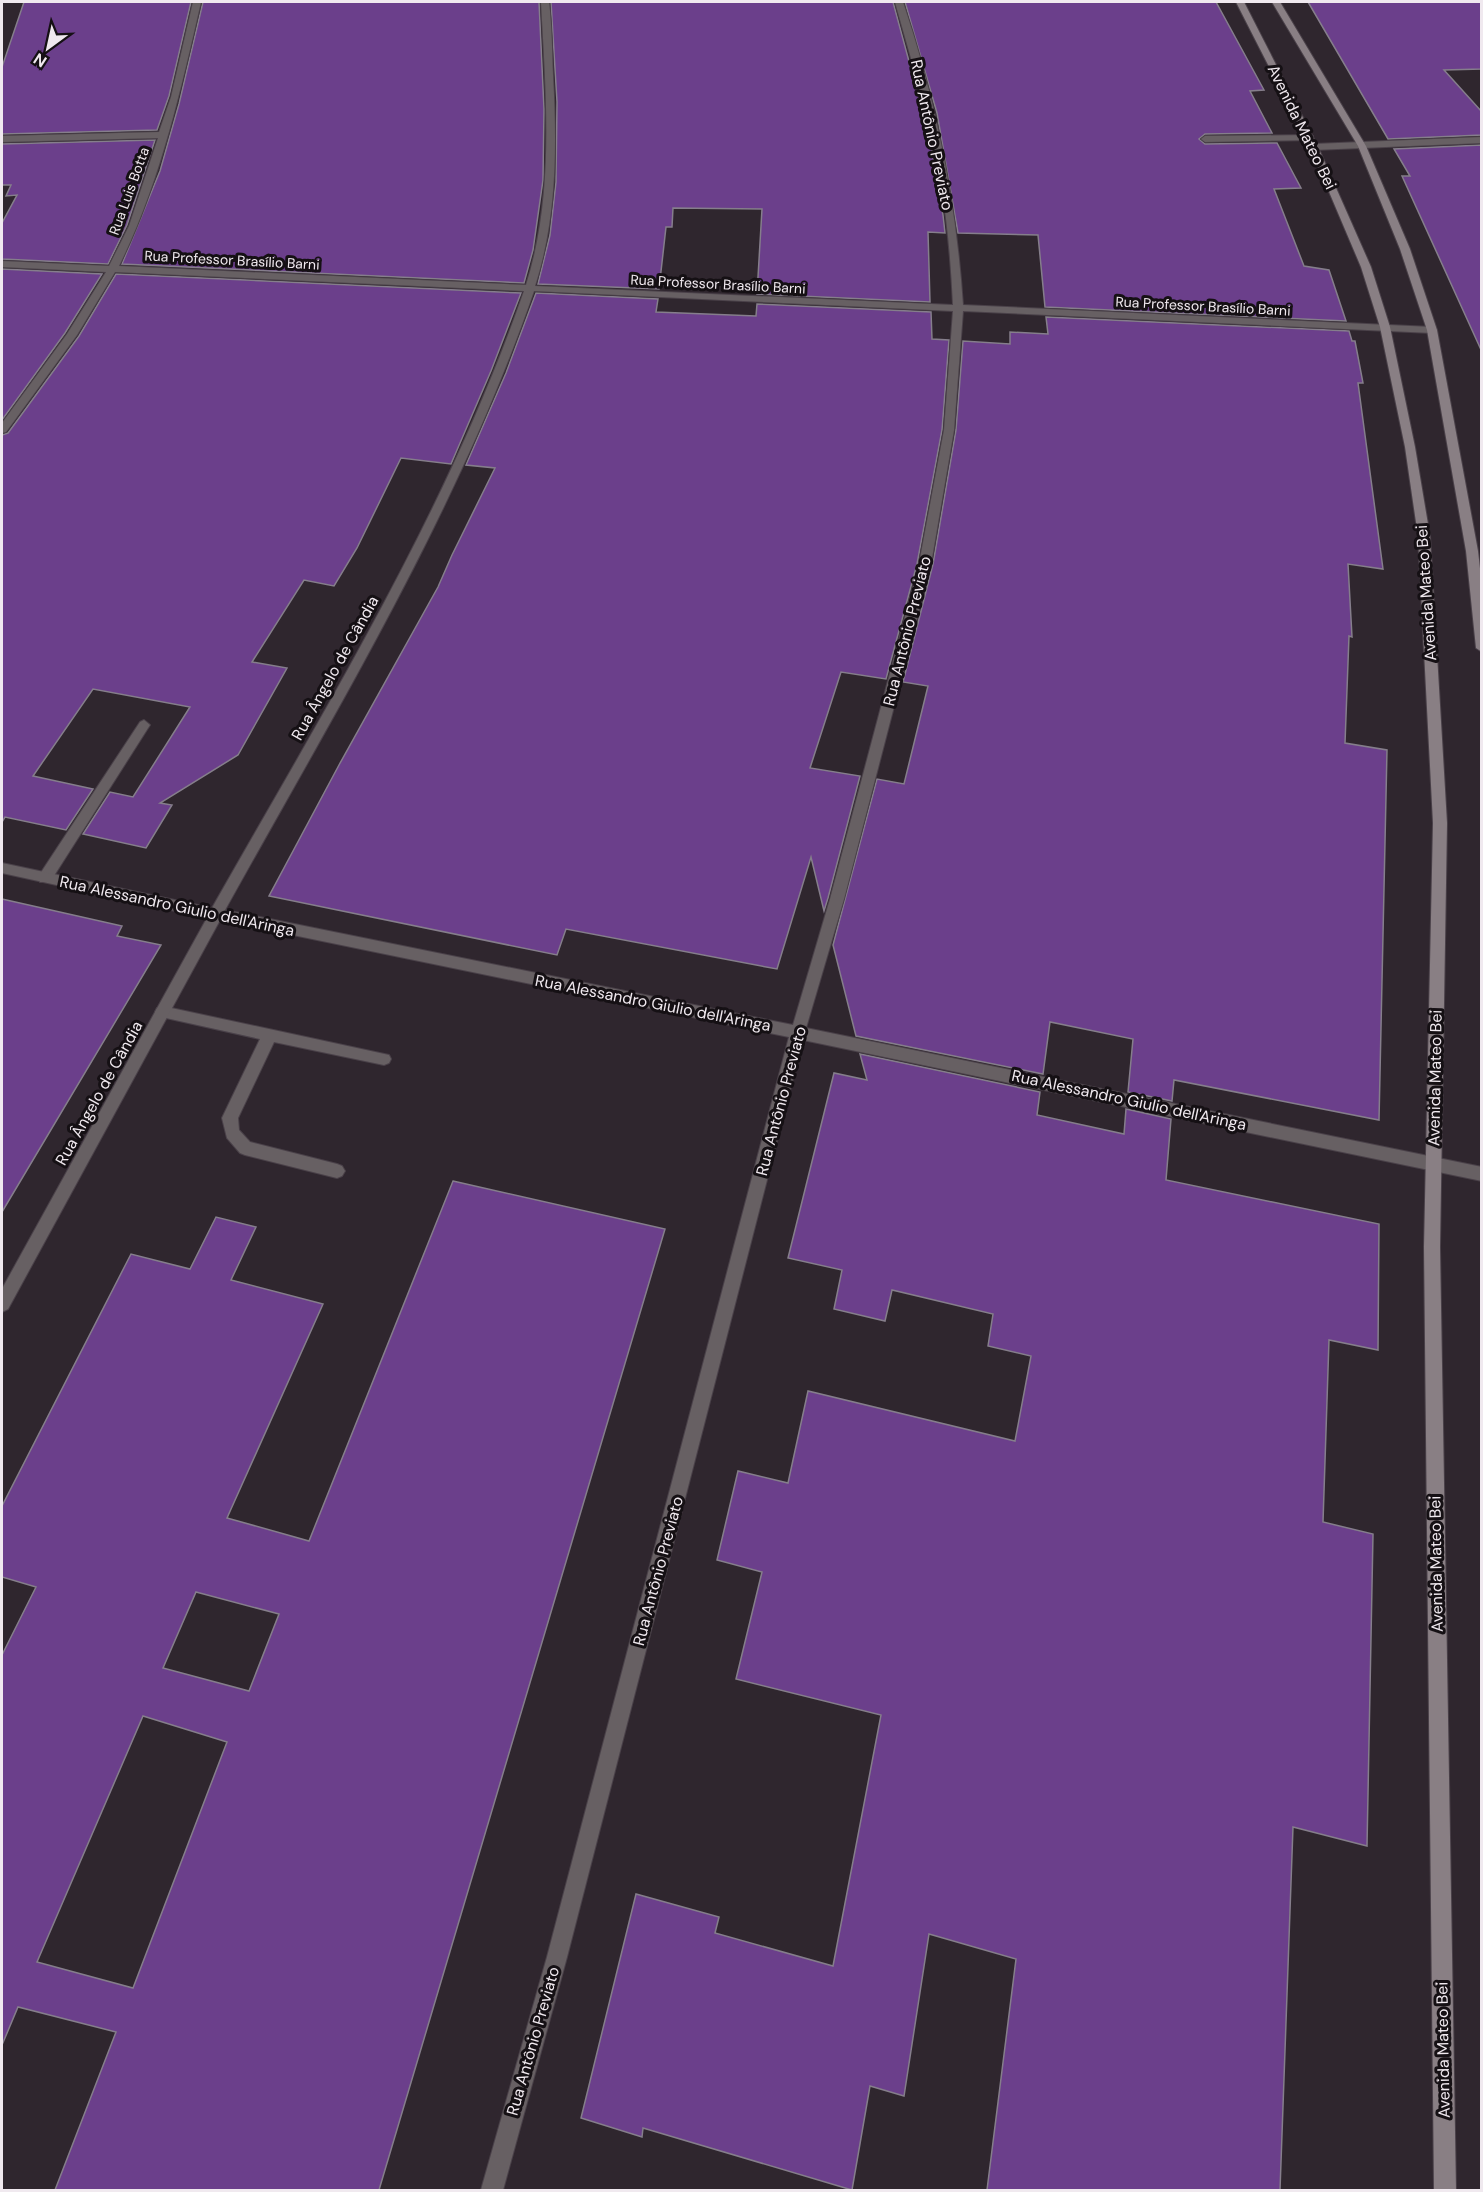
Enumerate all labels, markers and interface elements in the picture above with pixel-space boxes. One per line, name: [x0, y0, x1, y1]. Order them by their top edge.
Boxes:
north arrow: [18, 18, 78, 78]
text: N: [29, 48, 51, 72]
street label: Rua Antônio Previato: [906, 58, 958, 212]
street label: Avenida Mateo Bei: [1263, 61, 1341, 193]
street label: Rua Luis Botta: [105, 145, 153, 237]
street label: Rua Professor Brasílio Barni: [144, 246, 320, 274]
street label: Rua Professor Brasílio Barni: [630, 270, 806, 298]
street label: Rua Professor Brasílio Barni: [1115, 292, 1291, 320]
street label: Avenida Mateo Bei: [1411, 524, 1441, 662]
street label: Rua Antônio Previato: [878, 554, 936, 708]
street label: Rua Ângelo de Cândia: [287, 592, 383, 744]
street label: Rua Alessandro Giulio dell'Aringa: [58, 871, 296, 941]
street label: Rua Alessandro Giulio dell'Aringa: [533, 970, 773, 1036]
street label: Avenida Mateo Bei: [1423, 1010, 1447, 1146]
street label: Rua Ângelo de Cândia: [51, 1017, 147, 1169]
street label: Rua Antônio Previato: [751, 1024, 811, 1178]
street label: Rua Alessandro Giulio dell'Aringa: [1010, 1065, 1248, 1135]
street label: Rua Antônio Previato: [628, 1494, 688, 1648]
street label: Avenida Mateo Bei: [1424, 1496, 1448, 1632]
street label: Rua Antônio Previato: [502, 1964, 564, 2118]
street label: Avenida Mateo Bei: [1431, 1982, 1455, 2118]

